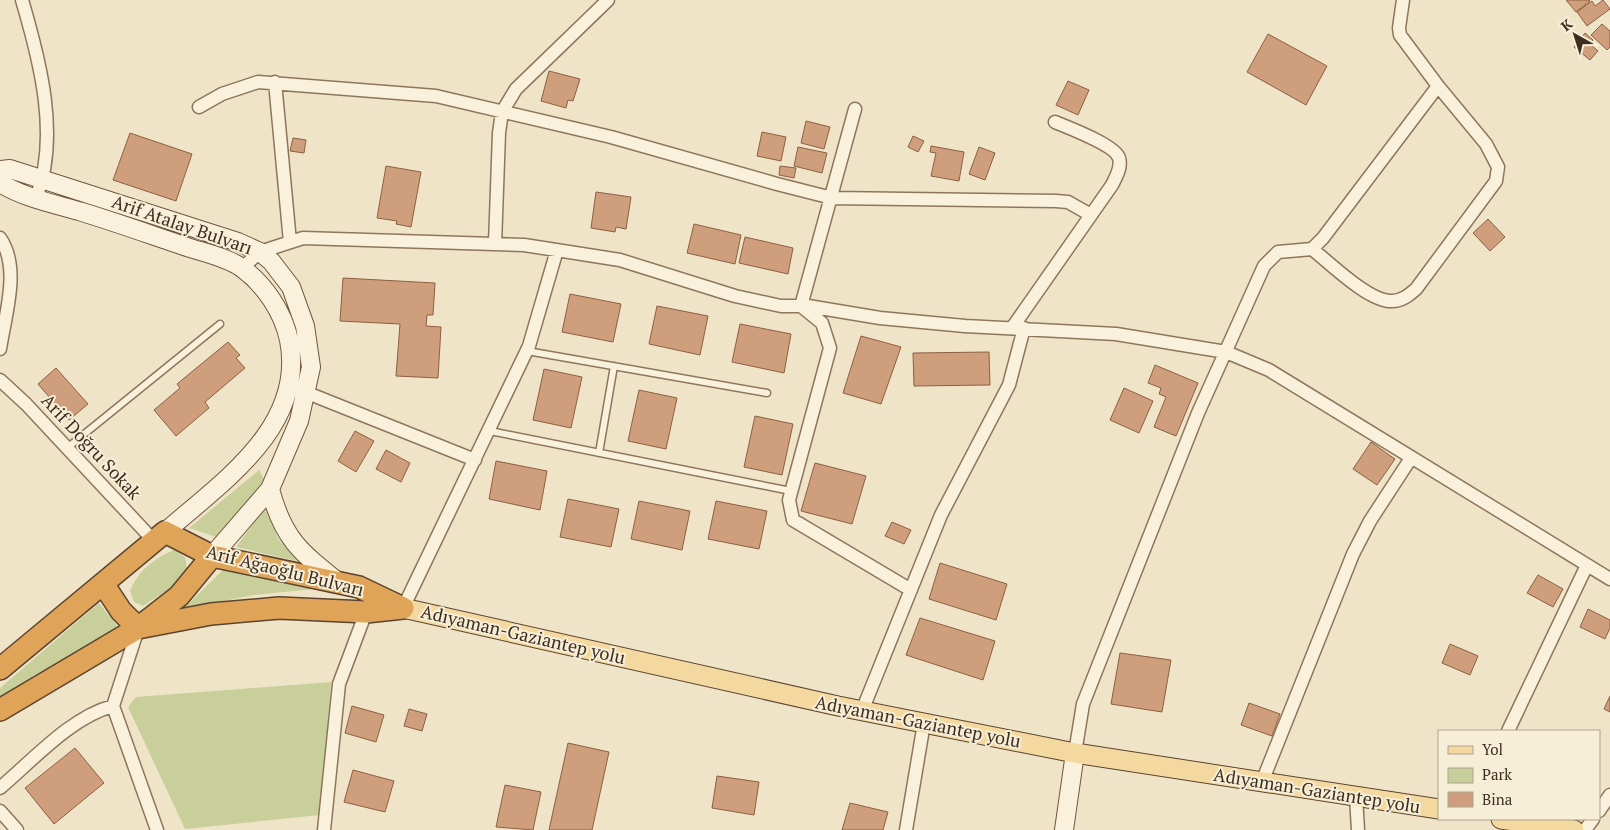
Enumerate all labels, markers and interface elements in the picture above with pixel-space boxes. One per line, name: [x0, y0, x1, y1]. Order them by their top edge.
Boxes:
north arrow: [1550, 10, 1600, 60]
text: K: [1557, 14, 1576, 35]
street label: Arif Atalay Bulvarı: [109, 189, 256, 259]
street label: Arif Doğru Sokak: [37, 388, 147, 505]
street label: Arif Ağaoğlu Bulvarı: [204, 539, 367, 601]
street label: Adıyaman-Gaziantep yolu: [419, 599, 628, 669]
street label: Adıyaman-Gaziantep yolu: [813, 689, 1023, 753]
legend: [1438, 730, 1600, 820]
text: Yol: [1482, 739, 1503, 759]
street label: Adıyaman-Gaziantep yolu: [1212, 762, 1422, 818]
text: Park: [1482, 764, 1512, 784]
text: Bina: [1482, 789, 1513, 809]

